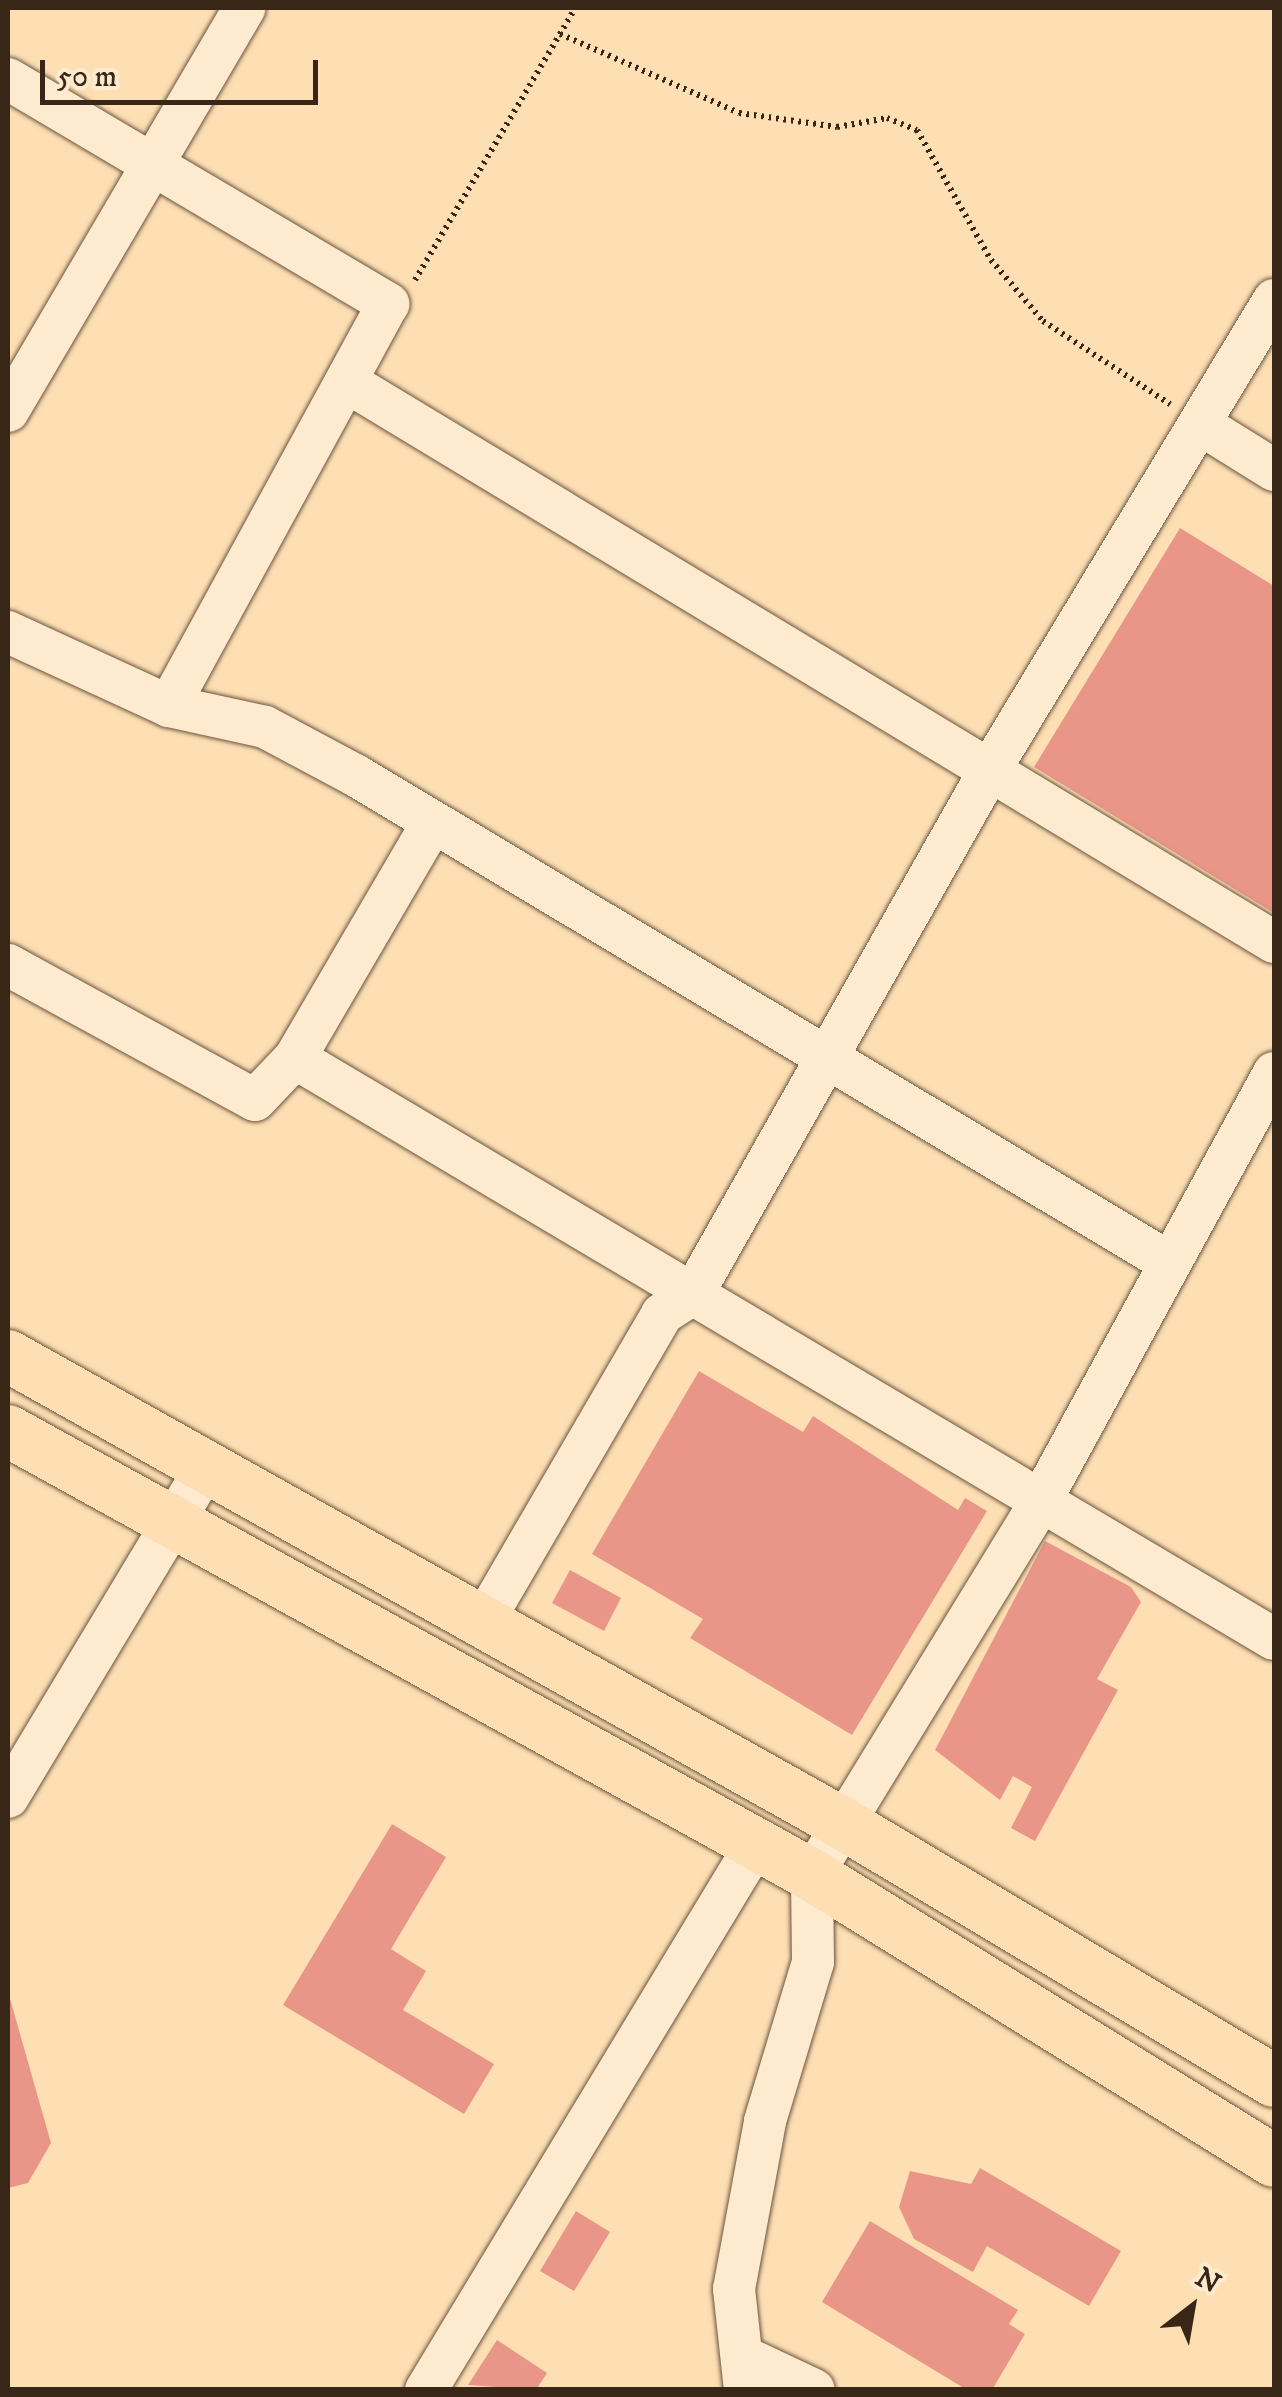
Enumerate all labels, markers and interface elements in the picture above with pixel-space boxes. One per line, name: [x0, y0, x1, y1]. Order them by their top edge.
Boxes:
scale bar: [45, 40, 322, 102]
text: 50 m: [57, 59, 117, 96]
north arrow: [1142, 2257, 1242, 2357]
text: N: [1189, 2260, 1227, 2302]

